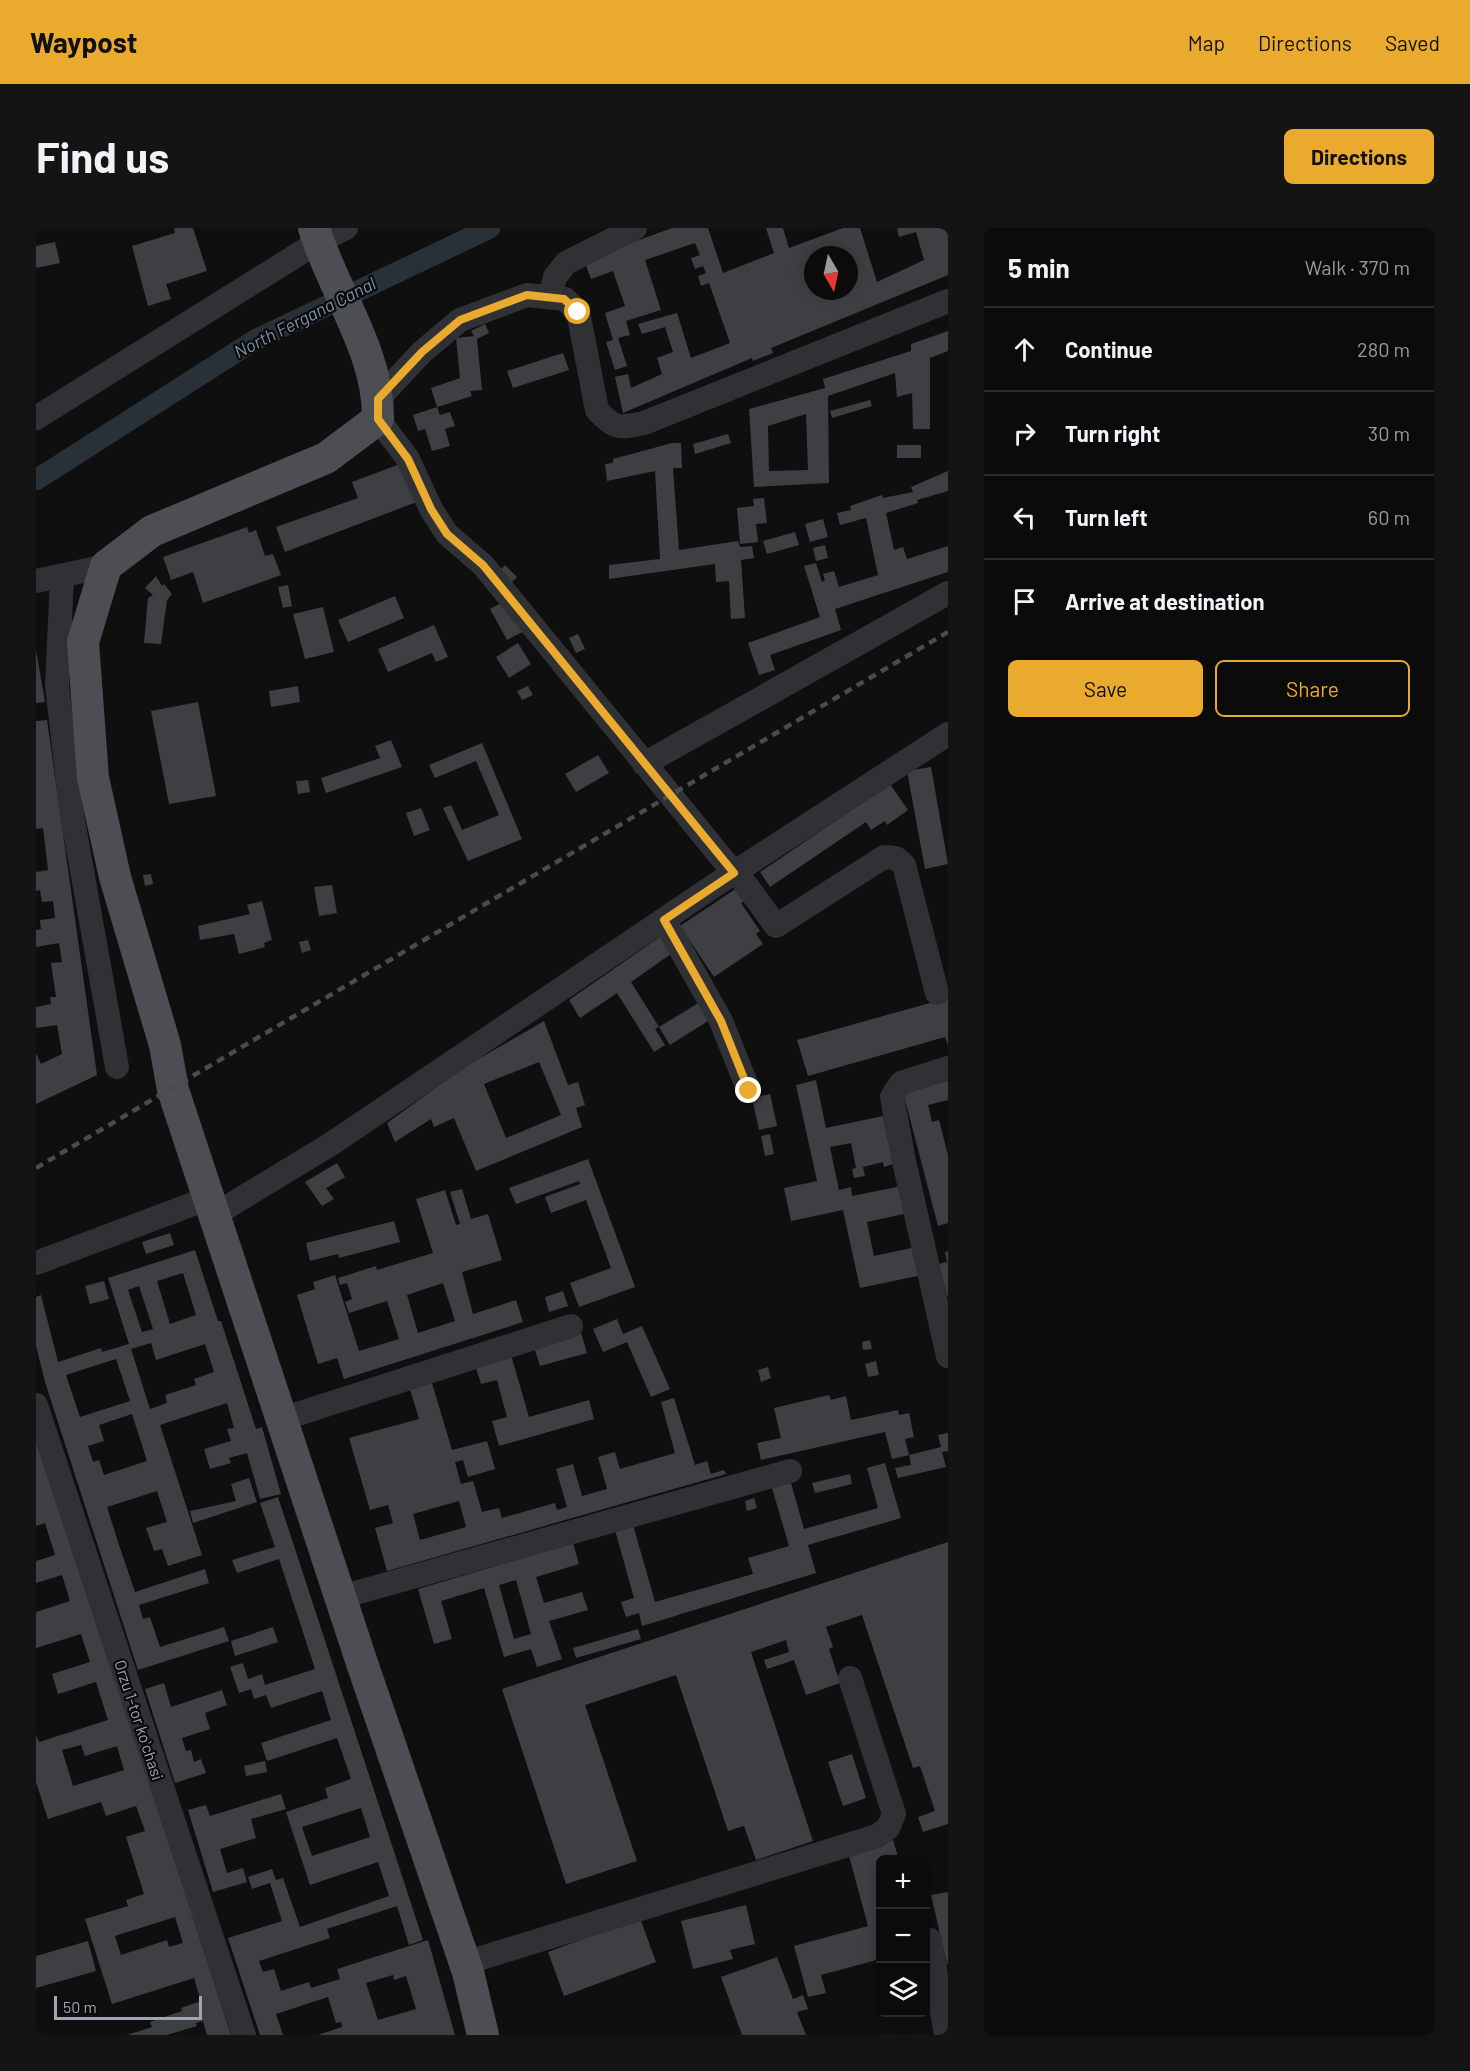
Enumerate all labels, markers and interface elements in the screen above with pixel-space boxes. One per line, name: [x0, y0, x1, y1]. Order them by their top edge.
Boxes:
text: Waypost: [30, 25, 137, 59]
text: Map: [1188, 30, 1225, 55]
text: Directions: [1258, 30, 1352, 55]
text: Saved: [1385, 30, 1440, 55]
button: Directions: [1284, 129, 1434, 184]
text: Find us: [36, 131, 169, 181]
north arrow: [804, 246, 858, 300]
text: 5 min: [1008, 252, 1070, 283]
text: Walk · 370 m: [1305, 255, 1410, 279]
water label: North Fergana Canal: [230, 272, 379, 362]
route start: [564, 298, 590, 324]
icon: ahead: [1008, 333, 1041, 366]
text: Continue: [1065, 336, 1153, 362]
text: 280 m: [1357, 337, 1410, 361]
icon: right: [1008, 417, 1041, 450]
text: Turn right: [1065, 420, 1160, 446]
text: 30 m: [1368, 421, 1410, 445]
icon: left: [1008, 501, 1041, 534]
text: Turn left: [1065, 504, 1148, 530]
text: 60 m: [1368, 505, 1410, 529]
icon: arrive: [1008, 585, 1041, 618]
text: Arrive at destination: [1065, 588, 1264, 614]
button: Save: [1008, 660, 1203, 717]
button: Share: [1215, 660, 1410, 717]
route end: [735, 1077, 761, 1103]
street label: Orzu 1-tor koʻchasi: [111, 1657, 168, 1782]
map controls: [876, 1855, 930, 2017]
button: +: [876, 1855, 930, 1909]
button: −: [876, 1909, 930, 1963]
button: layers: [876, 1963, 930, 2017]
scale bar: [54, 1993, 202, 2020]
text: 50 m: [63, 1997, 97, 2016]

